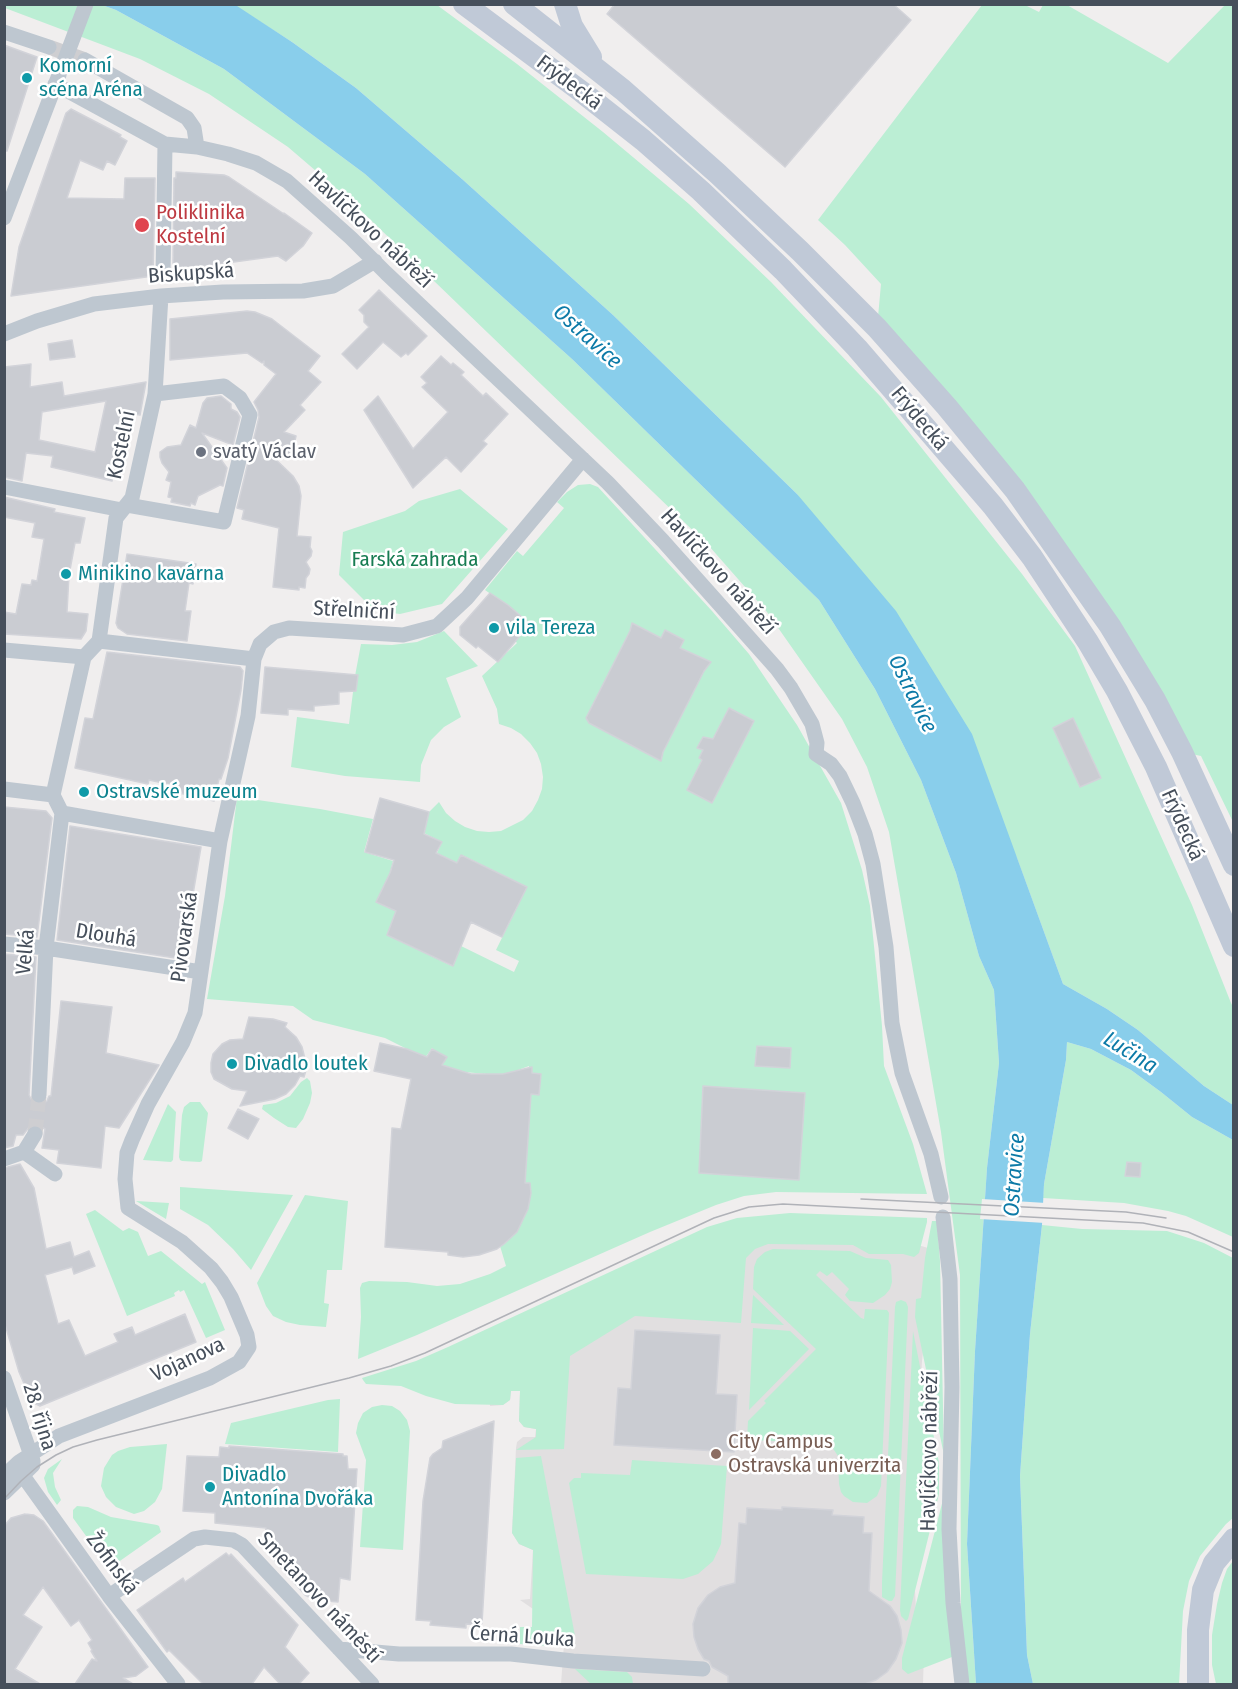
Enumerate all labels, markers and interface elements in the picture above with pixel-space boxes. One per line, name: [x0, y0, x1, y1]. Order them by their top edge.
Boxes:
street label: Frýdecká: [531, 50, 607, 116]
place label: Komorní scéna Aréna: [39, 53, 143, 103]
marker: Komorní scéna Aréna: [20, 71, 34, 85]
street label: Havlíčkovo nábřeží: [303, 166, 437, 294]
place label: Poliklinika Kostelní: [156, 200, 245, 250]
marker: Poliklinika Kostelní: [133, 216, 151, 234]
street label: Biskupská: [147, 258, 235, 290]
water label: Ostravice: [547, 299, 627, 375]
street label: Frýdecká: [885, 382, 953, 456]
street label: Kostelní: [102, 408, 142, 482]
place label: svatý Václav: [213, 439, 316, 465]
marker: svatý Václav: [194, 445, 208, 459]
street label: Havlíčkovo nábřeží: [655, 504, 781, 640]
park label: Farská zahrada: [352, 547, 478, 573]
place label: Minikino kavárna: [78, 561, 224, 587]
marker: Minikino kavárna: [59, 567, 73, 581]
street label: Střelniční: [313, 596, 395, 626]
place label: vila Tereza: [506, 615, 596, 641]
marker: vila Tereza: [487, 621, 501, 635]
water label: Ostravice: [882, 651, 942, 737]
place label: Ostravské muzeum: [96, 779, 258, 805]
marker: Ostravské muzeum: [77, 785, 91, 799]
street label: Frýdecká: [1155, 785, 1209, 865]
street label: Pivovarská: [166, 890, 204, 984]
street label: Dlouhá: [74, 919, 138, 953]
street label: Velká: [11, 928, 41, 976]
water label: Lučina: [1098, 1026, 1162, 1080]
place label: Divadlo loutek: [244, 1051, 368, 1077]
marker: Divadlo loutek: [225, 1057, 239, 1071]
water label: Ostravice: [999, 1133, 1031, 1217]
street label: Vojanova: [147, 1332, 229, 1388]
street label: Havlíčkovo nábřeží: [916, 1370, 944, 1532]
street label: 28. října: [17, 1380, 61, 1454]
place label: City Campus Ostravská univerzita: [728, 1429, 901, 1479]
marker: City Campus Ostravská univerzita: [709, 1447, 723, 1461]
place label: Divadlo Antonína Dvořáka: [222, 1462, 374, 1512]
marker: Divadlo Antonína Dvořáka: [203, 1480, 217, 1494]
street label: Smetanovo náměstí: [252, 1527, 386, 1669]
street label: Žofinská: [80, 1528, 144, 1600]
street label: Černá Louka: [469, 1621, 575, 1653]

